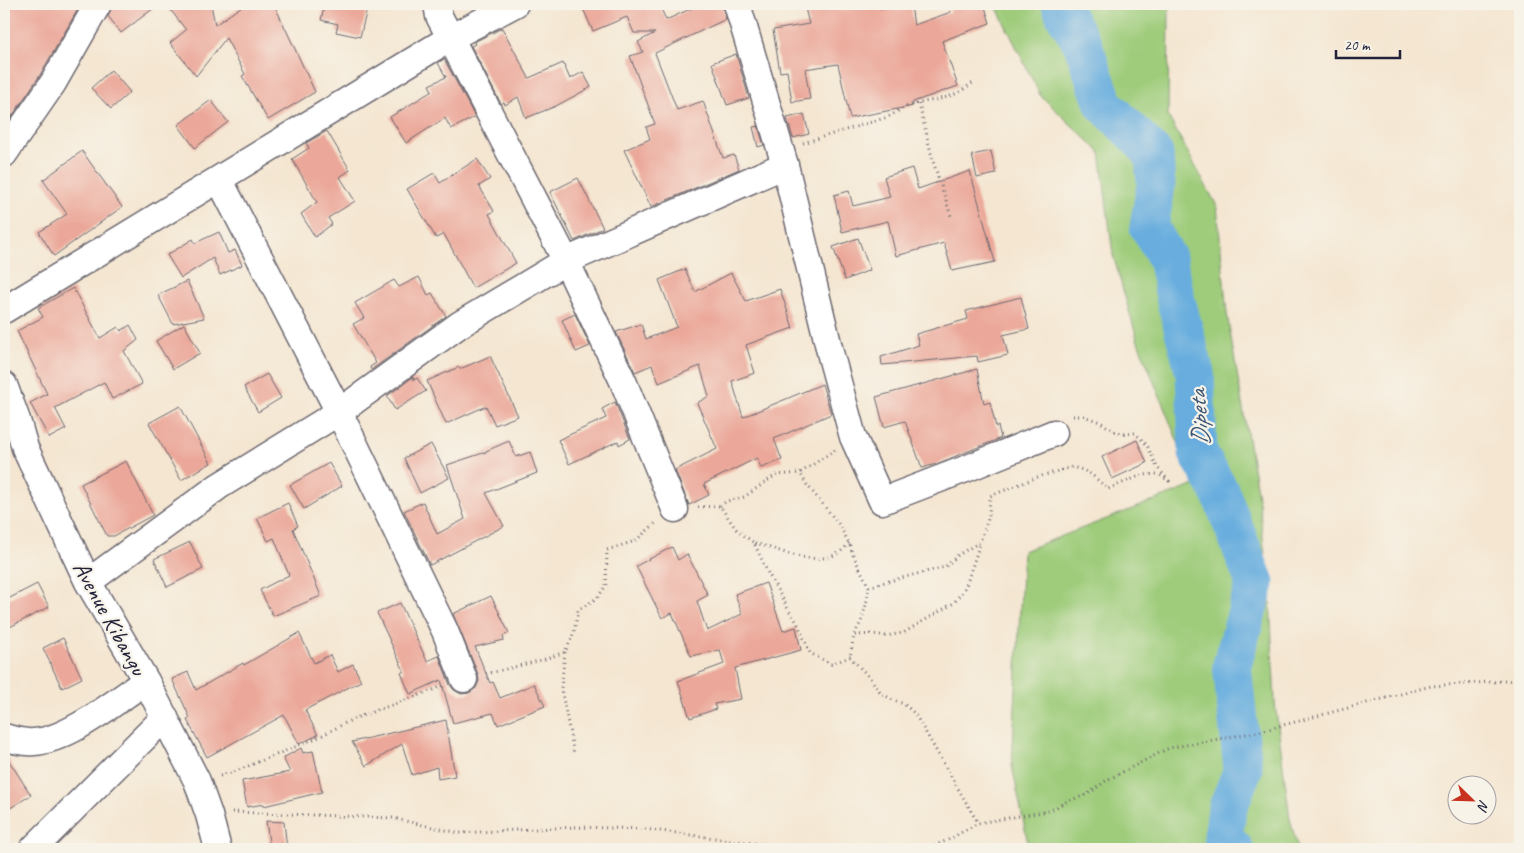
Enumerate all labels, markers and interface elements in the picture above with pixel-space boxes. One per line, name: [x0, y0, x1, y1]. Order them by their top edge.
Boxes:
scale bar: [1336, 28, 1400, 60]
text: 20 m: [1344, 36, 1371, 55]
water label: Dipeta: [1181, 386, 1217, 447]
street label: Avenue Kibangu: [66, 556, 155, 682]
north arrow: [1446, 776, 1496, 826]
text: N: [1473, 798, 1493, 814]

